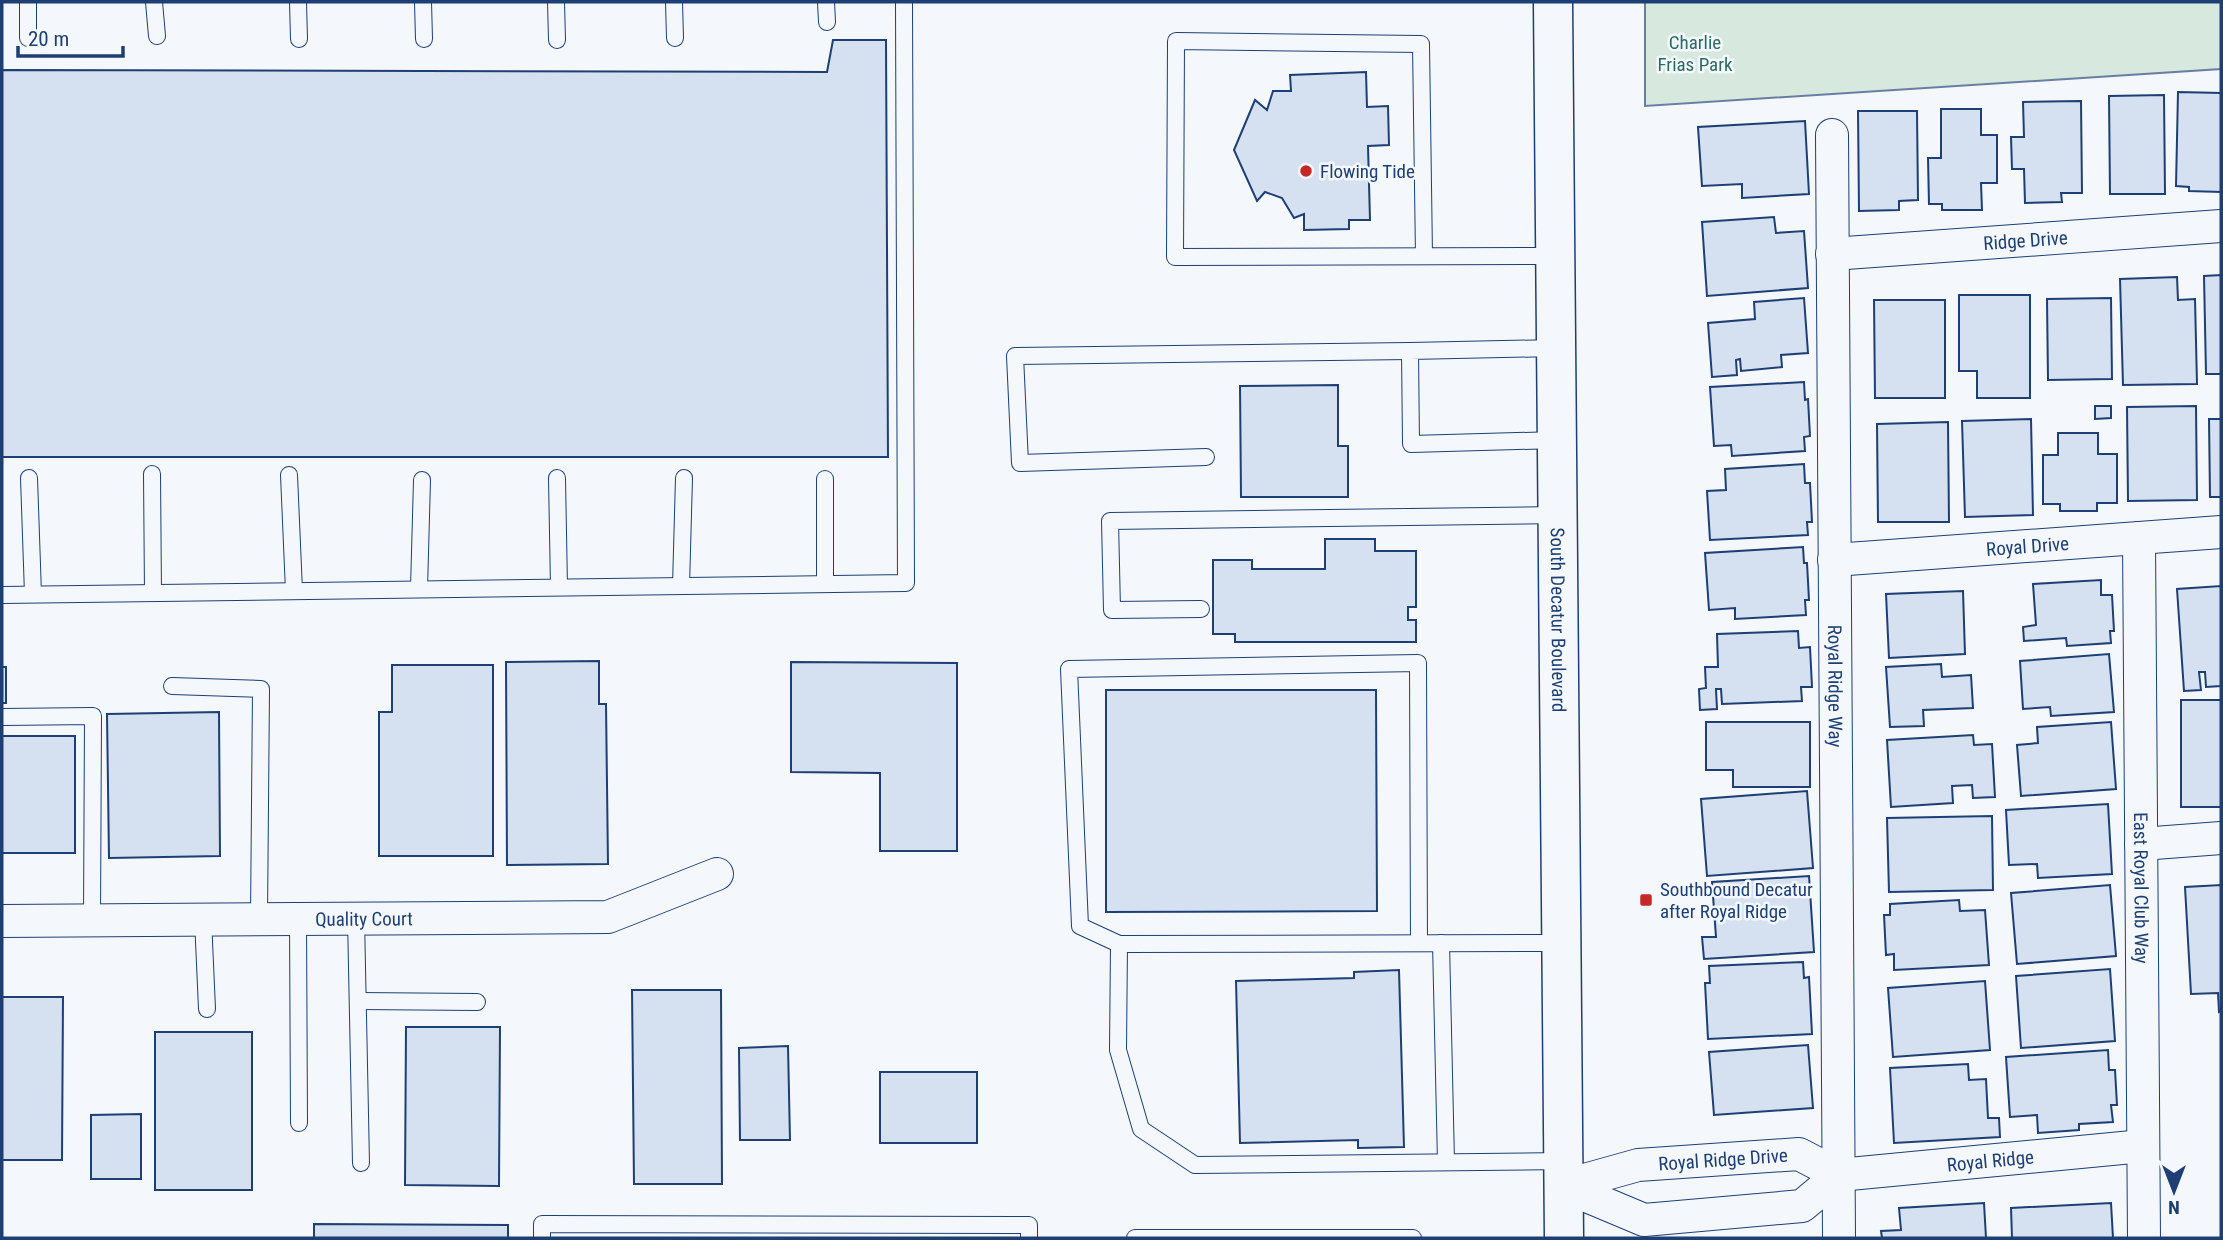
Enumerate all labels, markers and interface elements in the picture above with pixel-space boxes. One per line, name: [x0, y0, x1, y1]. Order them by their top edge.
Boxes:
scale bar: [18, 14, 122, 58]
text: 20 m: [28, 27, 69, 51]
park label: Charlie Frias Park: [1657, 31, 1733, 76]
place label: Flowing Tide: [1320, 160, 1415, 183]
marker: Flowing Tide: [1298, 163, 1314, 179]
street label: Ridge Drive: [1983, 226, 2069, 255]
street label: South Decatur Boulevard: [1546, 527, 1570, 713]
street label: Royal Drive: [1985, 532, 2070, 561]
street label: Royal Ridge Way: [1823, 625, 1847, 748]
street label: East Royal Club Way: [2129, 812, 2153, 964]
place label: Southbound Decatur after Royal Ridge: [1660, 878, 1813, 923]
marker: Southbound Decatur after Royal Ridge: [1638, 892, 1654, 908]
street label: Quality Court: [315, 907, 413, 931]
street label: Royal Ridge Drive: [1657, 1144, 1789, 1176]
street label: Royal Ridge: [1946, 1145, 2035, 1177]
north arrow: [2139, 1156, 2209, 1226]
text: N: [2168, 1196, 2180, 1219]

